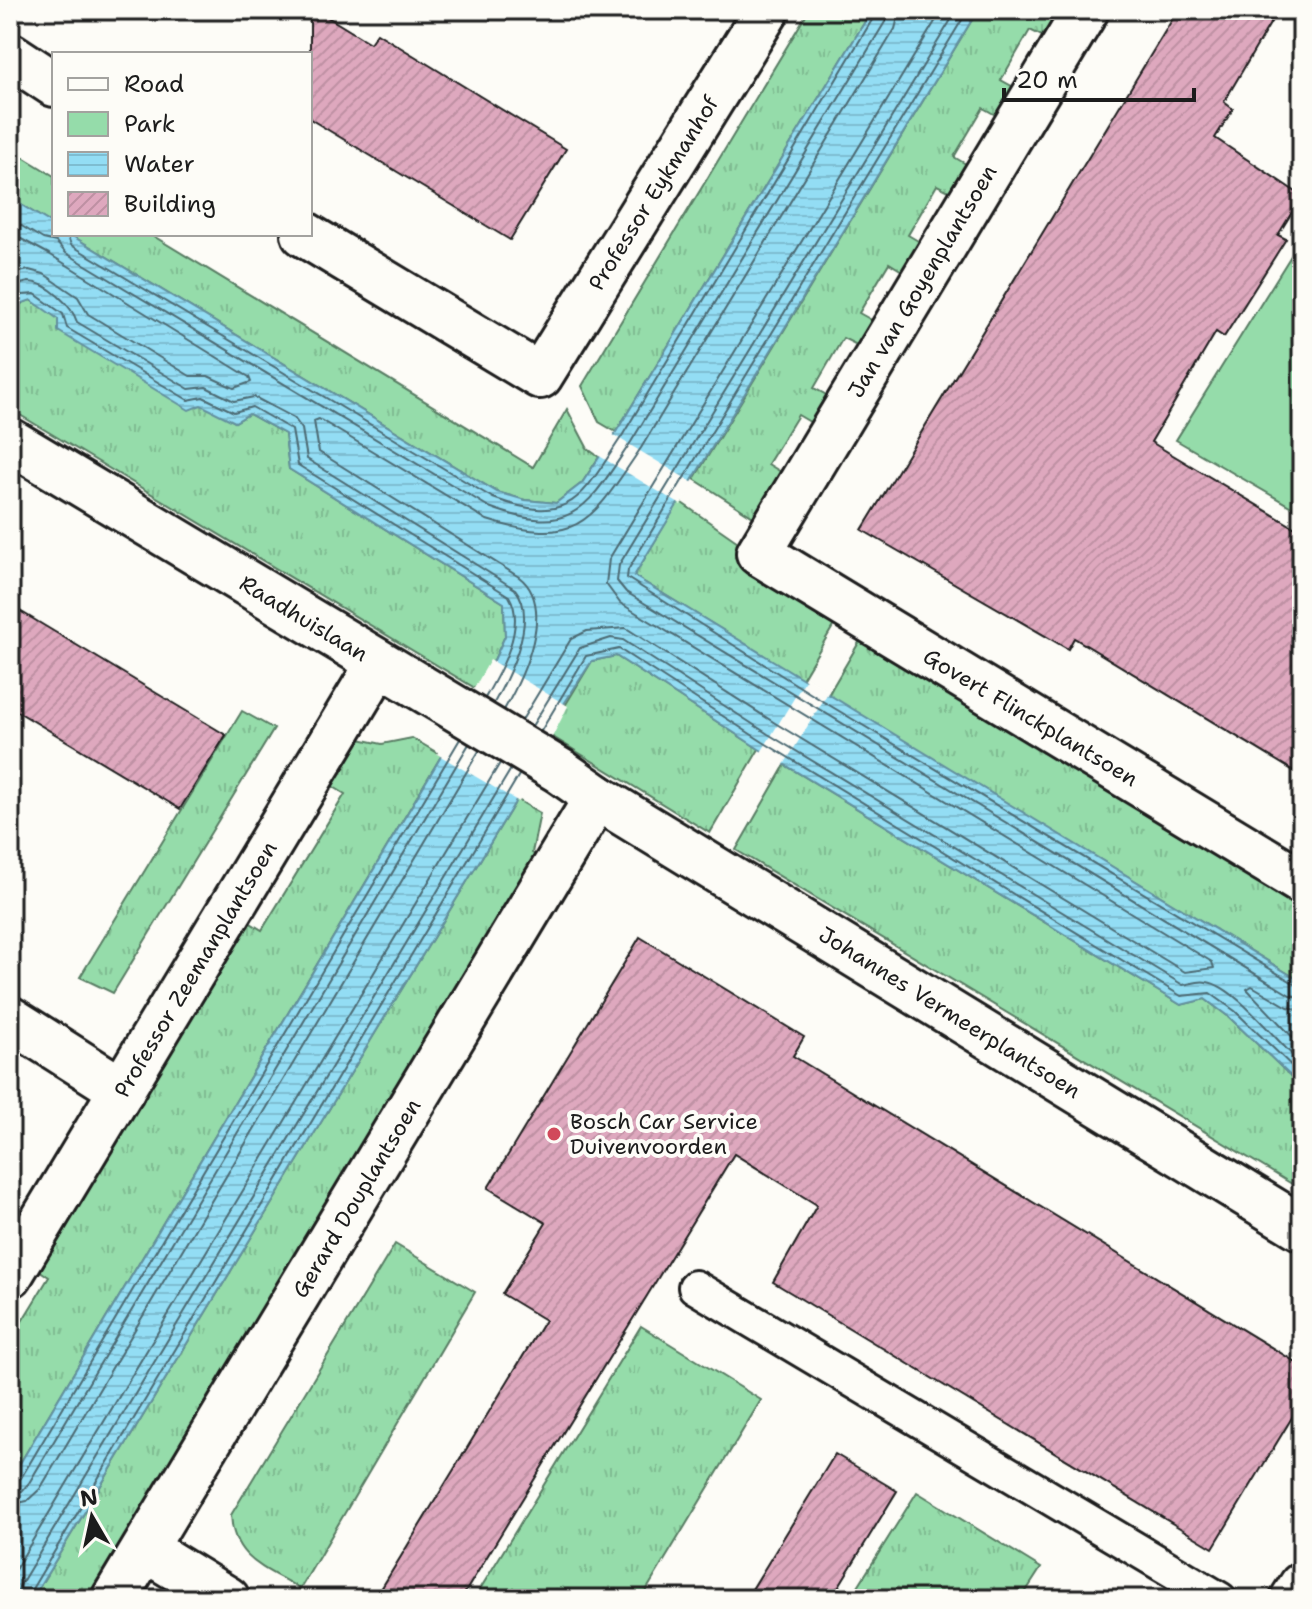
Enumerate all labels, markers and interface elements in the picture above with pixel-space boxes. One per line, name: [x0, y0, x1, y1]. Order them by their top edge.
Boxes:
legend: [52, 52, 312, 236]
scale bar: [1004, 52, 1194, 102]
text: 20 m: [1016, 64, 1078, 96]
text: Road: [124, 68, 184, 100]
street label: Professor Eykmanhof: [582, 90, 726, 296]
text: Park: [124, 108, 176, 140]
text: Water: [124, 148, 195, 180]
street label: Jan van Goyenplantsoen: [841, 159, 1004, 403]
text: Building: [124, 188, 216, 220]
street label: Raadhuislaan: [234, 569, 373, 668]
street label: Govert Flinckplantsoen: [918, 642, 1143, 793]
street label: Professor Zeemanplantsoen: [107, 836, 284, 1103]
street label: Johannes Vermeerplantsoen: [813, 920, 1086, 1105]
street label: Gerard Douplantsoen: [286, 1093, 427, 1303]
place label: Bosch Car Service Duivenvoorden: [570, 1107, 758, 1161]
marker: Bosch Car Service Duivenvoorden: [545, 1125, 563, 1143]
north arrow: [52, 1477, 132, 1557]
text: N: [78, 1482, 100, 1513]

